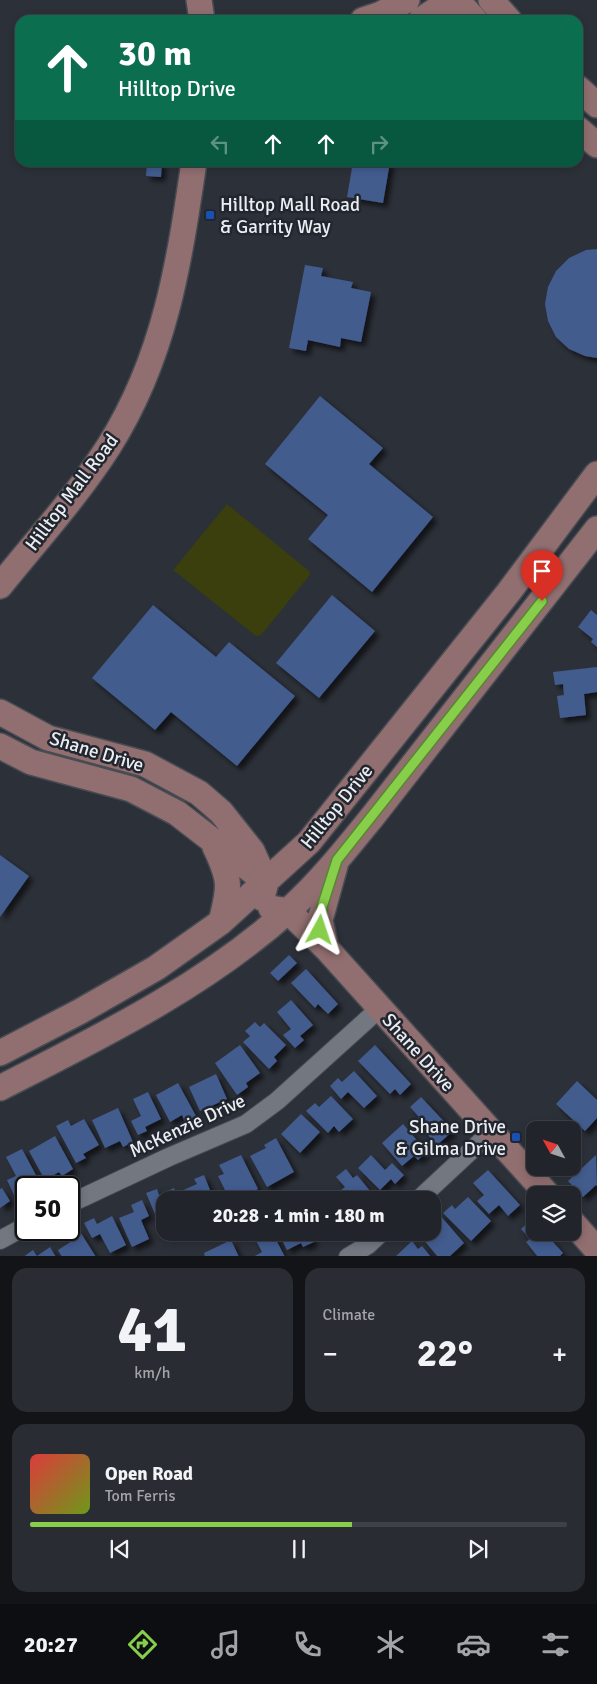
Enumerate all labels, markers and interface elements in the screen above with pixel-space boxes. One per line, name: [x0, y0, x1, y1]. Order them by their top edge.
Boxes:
text: 30 m: [118, 32, 192, 75]
icon: ahead: [35, 35, 100, 100]
text: Hilltop Drive: [118, 75, 236, 102]
icon: left: [206, 130, 234, 158]
icon: ahead: [259, 130, 287, 158]
icon: ahead: [312, 130, 340, 158]
icon: right: [365, 130, 393, 158]
place label: Hilltop Mall Road & Garrity Way: [220, 193, 360, 239]
marker: Hilltop Mall Road & Garrity Way: [204, 209, 216, 221]
street label: Hilltop Mall Road: [20, 429, 124, 556]
pin: [521, 550, 563, 601]
icon: arrive: [528, 557, 556, 585]
street label: Shane Drive: [47, 726, 147, 778]
street label: Hilltop Drive: [295, 760, 378, 854]
position arrow: [293, 903, 345, 955]
street label: Shane Drive: [377, 1009, 460, 1097]
street label: McKenzie Drive: [126, 1089, 249, 1163]
place label: Shane Drive & Gilma Drive: [396, 1115, 506, 1161]
north arrow: [526, 1121, 581, 1176]
map controls: [526, 1121, 581, 1241]
marker: Shane Drive & Gilma Drive: [510, 1131, 522, 1143]
speed limit sign: 50: [15, 1176, 80, 1241]
button: layers: [526, 1186, 581, 1241]
text: 20:28 · 1 min · 180 m: [212, 1204, 385, 1228]
text: 41: [117, 1290, 187, 1370]
text: Climate: [323, 1305, 375, 1325]
text: 22°: [417, 1330, 473, 1377]
text: −: [323, 1337, 338, 1371]
text: +: [552, 1337, 567, 1371]
text: km/h: [134, 1363, 170, 1383]
text: Open Road: [105, 1462, 193, 1486]
text: Tom Ferris: [105, 1486, 175, 1506]
icon: previous: [106, 1535, 134, 1563]
icon: pause: [285, 1535, 313, 1563]
icon: next: [464, 1535, 492, 1563]
icon: directions: [125, 1627, 160, 1662]
icon: music: [208, 1627, 243, 1662]
icon: phone: [290, 1627, 325, 1662]
icon: climate: [373, 1627, 408, 1662]
icon: car: [456, 1627, 491, 1662]
icon: filters: [538, 1627, 573, 1662]
text: 20:27: [24, 1631, 78, 1658]

